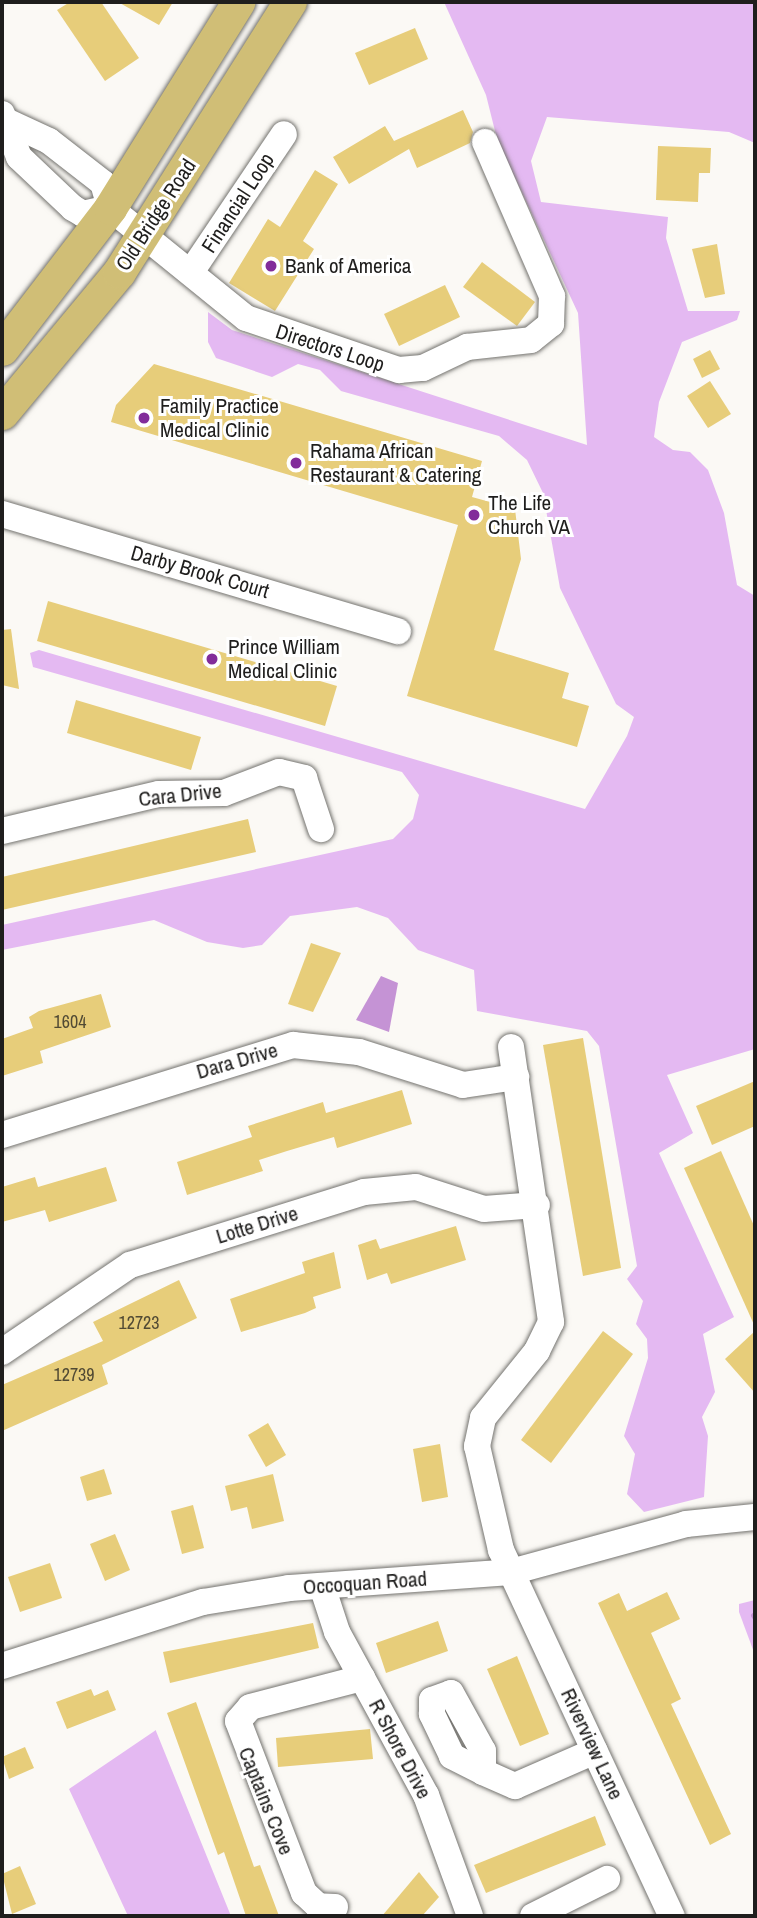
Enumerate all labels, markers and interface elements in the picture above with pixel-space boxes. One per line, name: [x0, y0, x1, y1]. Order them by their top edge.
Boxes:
street label: Financial Loop: [196, 148, 280, 258]
street label: Old Bridge Road: [111, 154, 201, 276]
place label: Bank of America: [285, 253, 412, 279]
marker: Bank of America: [263, 258, 279, 274]
street label: Directors Loop: [272, 319, 388, 377]
place label: Family Practice Medical Clinic: [160, 393, 279, 443]
marker: Family Practice Medical Clinic: [134, 408, 154, 428]
place label: Rahama African Restaurant & Catering: [310, 438, 481, 488]
marker: Rahama African Restaurant & Catering: [288, 455, 304, 471]
place label: The Life Church VA: [488, 490, 570, 540]
marker: The Life Church VA: [466, 507, 482, 523]
street label: Darby Brook Court: [128, 540, 272, 604]
place label: Prince William Medical Clinic: [228, 634, 340, 684]
marker: Prince William Medical Clinic: [202, 649, 222, 669]
street label: Cara Drive: [137, 778, 223, 812]
house number: 1604: [54, 1011, 86, 1033]
street label: Dara Drive: [194, 1037, 280, 1085]
street label: Lotte Drive: [213, 1201, 301, 1249]
house number: 12723: [118, 1312, 160, 1334]
house number: 12739: [53, 1364, 95, 1386]
street label: Occoquan Road: [302, 1566, 428, 1600]
street label: Riverview Lane: [555, 1684, 629, 1804]
street label: R Shore Drive: [363, 1695, 437, 1803]
street label: Captains Cove: [233, 1743, 299, 1859]

